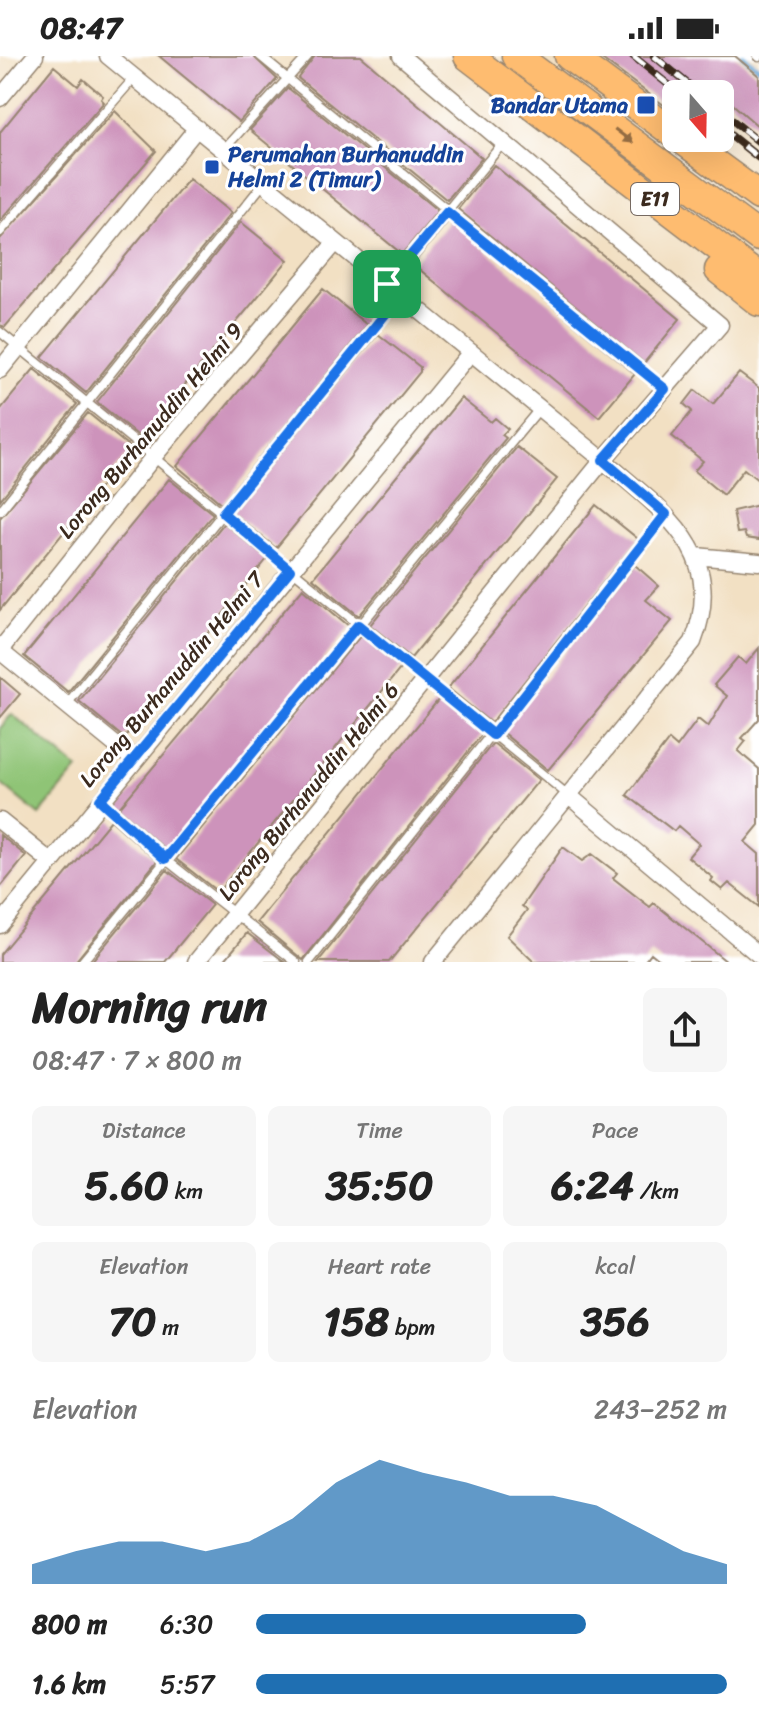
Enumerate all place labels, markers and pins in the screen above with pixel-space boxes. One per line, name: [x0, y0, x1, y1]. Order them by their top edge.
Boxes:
place label: Bandar Utama: [491, 86, 628, 125]
marker: Bandar Utama: [635, 94, 657, 116]
place label: Perumahan Burhanuddin Helmi 2 (Timur): [227, 135, 464, 199]
marker: Perumahan Burhanuddin Helmi 2 (Timur): [203, 158, 221, 176]
pin: [353, 250, 421, 318]

